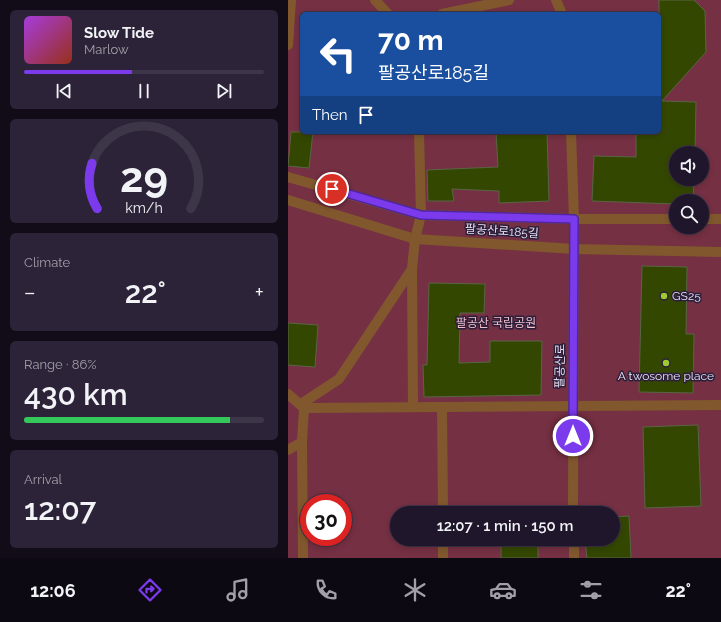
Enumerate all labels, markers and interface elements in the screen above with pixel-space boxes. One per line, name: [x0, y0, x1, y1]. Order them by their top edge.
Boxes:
text: Slow Tide: [84, 24, 154, 42]
text: 70 m: [378, 24, 444, 57]
icon: left: [312, 28, 364, 80]
text: Marlow: [84, 42, 129, 57]
text: 팔공산로185길: [378, 62, 489, 83]
icon: previous: [53, 80, 75, 102]
icon: pause: [133, 80, 155, 102]
icon: next: [213, 80, 235, 102]
icon: arrive: [355, 104, 377, 126]
text: Then: [312, 106, 347, 124]
map controls: [669, 146, 709, 234]
button: sound: [669, 146, 709, 186]
text: 29: [120, 152, 168, 201]
pin: [315, 172, 349, 206]
icon: arrive: [321, 178, 343, 200]
button: search: [669, 194, 709, 234]
text: km/h: [125, 199, 163, 215]
street label: 팔공산로185길: [465, 221, 539, 241]
text: Climate: [24, 255, 70, 270]
text: 22°: [125, 275, 166, 310]
text: −: [24, 279, 36, 305]
text: +: [255, 279, 264, 305]
place label: GS25: [672, 289, 701, 303]
marker: GS25: [659, 291, 669, 301]
park label: 팔공산 국립공원: [456, 316, 536, 330]
street label: 팔공산로: [553, 344, 567, 388]
text: Range · 86%: [24, 357, 97, 372]
marker: A twosome place: [661, 358, 671, 368]
place label: A twosome place: [618, 369, 714, 383]
text: 430 km: [24, 377, 127, 412]
position arrow: [552, 415, 594, 457]
text: Arrival: [24, 472, 62, 487]
text: 12:07: [24, 492, 96, 527]
speed limit sign: 30: [300, 494, 352, 546]
text: 12:07 · 1 min · 150 m: [437, 517, 573, 535]
icon: directions: [136, 576, 164, 604]
icon: music: [224, 576, 252, 604]
icon: phone: [312, 576, 340, 604]
icon: climate: [401, 576, 429, 604]
icon: car: [489, 576, 517, 604]
icon: filters: [577, 576, 605, 604]
text: 12:06: [30, 580, 76, 601]
text: 22°: [665, 580, 691, 601]

